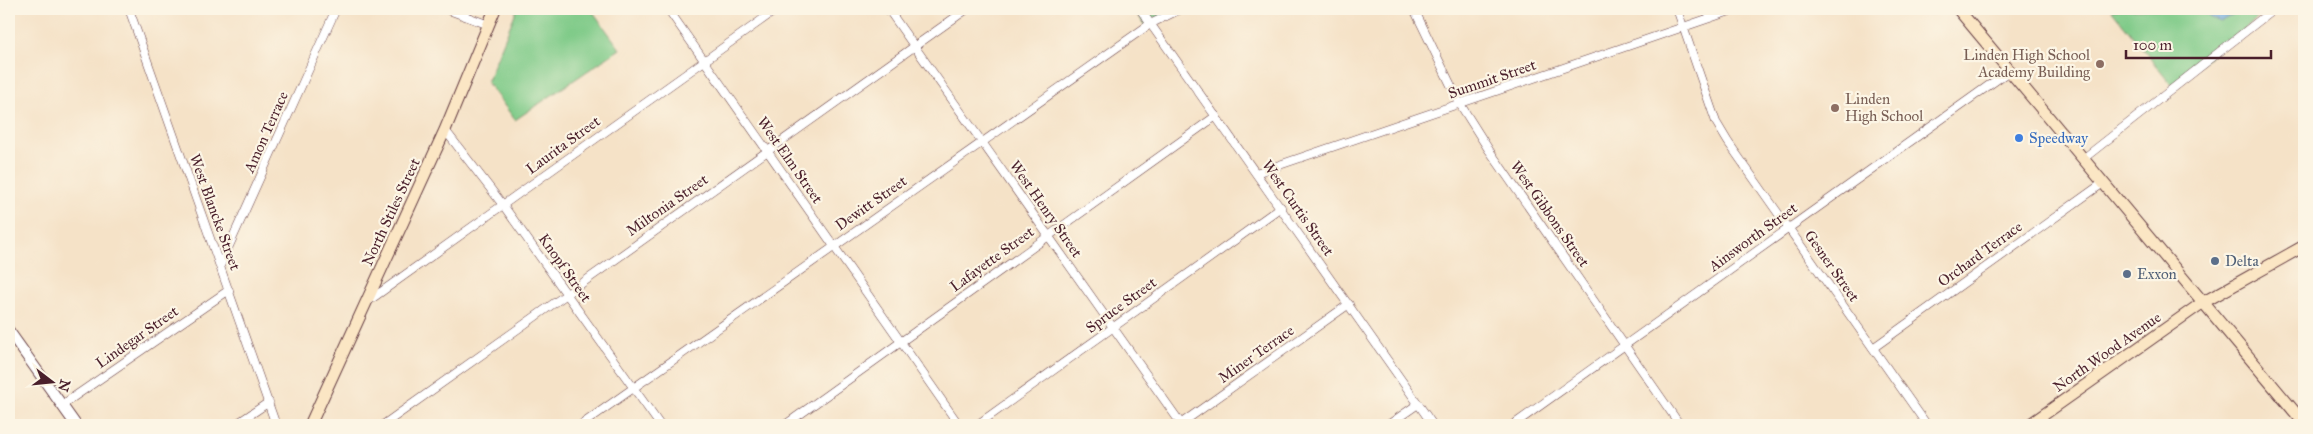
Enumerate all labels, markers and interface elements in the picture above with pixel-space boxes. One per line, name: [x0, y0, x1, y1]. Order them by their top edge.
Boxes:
scale bar: [2126, 28, 2270, 60]
text: 100 m: [2133, 36, 2173, 54]
place label: Linden High School Academy Building: [1963, 46, 2091, 81]
street label: Summit Street: [1446, 55, 1539, 102]
marker: Linden High School Academy Building: [2094, 58, 2106, 70]
street label: Amon Terrace: [240, 89, 292, 176]
place label: Linden High School: [1845, 90, 1924, 125]
marker: Linden High School: [1829, 102, 1841, 114]
street label: Laurita Street: [522, 112, 604, 178]
street label: West Elm Street: [753, 113, 827, 207]
place label: Speedway: [2029, 129, 2089, 147]
marker: Speedway: [2013, 132, 2025, 144]
street label: West Blancke Street: [186, 151, 245, 273]
street label: North Stiles Street: [358, 155, 424, 269]
street label: West Curtis Street: [1258, 156, 1338, 260]
street label: West Henry Street: [1006, 157, 1087, 262]
street label: West Gibbons Street: [1507, 158, 1594, 271]
street label: Miltonia Street: [623, 170, 712, 240]
street label: Dewitt Street: [832, 171, 911, 234]
street label: Ainsworth Street: [1704, 198, 1801, 276]
street label: Orchard Terrace: [1934, 217, 2026, 291]
street label: Lafayette Street: [947, 222, 1038, 295]
street label: Gesner Street: [1801, 227, 1864, 306]
street label: Knopf Street: [535, 230, 596, 306]
place label: Delta: [2225, 252, 2259, 270]
marker: Delta: [2209, 255, 2221, 267]
place label: Exxon: [2137, 265, 2177, 283]
marker: Exxon: [2121, 268, 2133, 280]
street label: Spruce Street: [1082, 273, 1160, 337]
street label: Lindegar Street: [92, 302, 182, 372]
street label: North Wood Avenue: [2050, 308, 2164, 396]
street label: Miner Terrace: [1215, 321, 1297, 387]
north arrow: [28, 356, 78, 406]
text: N: [54, 377, 74, 394]

